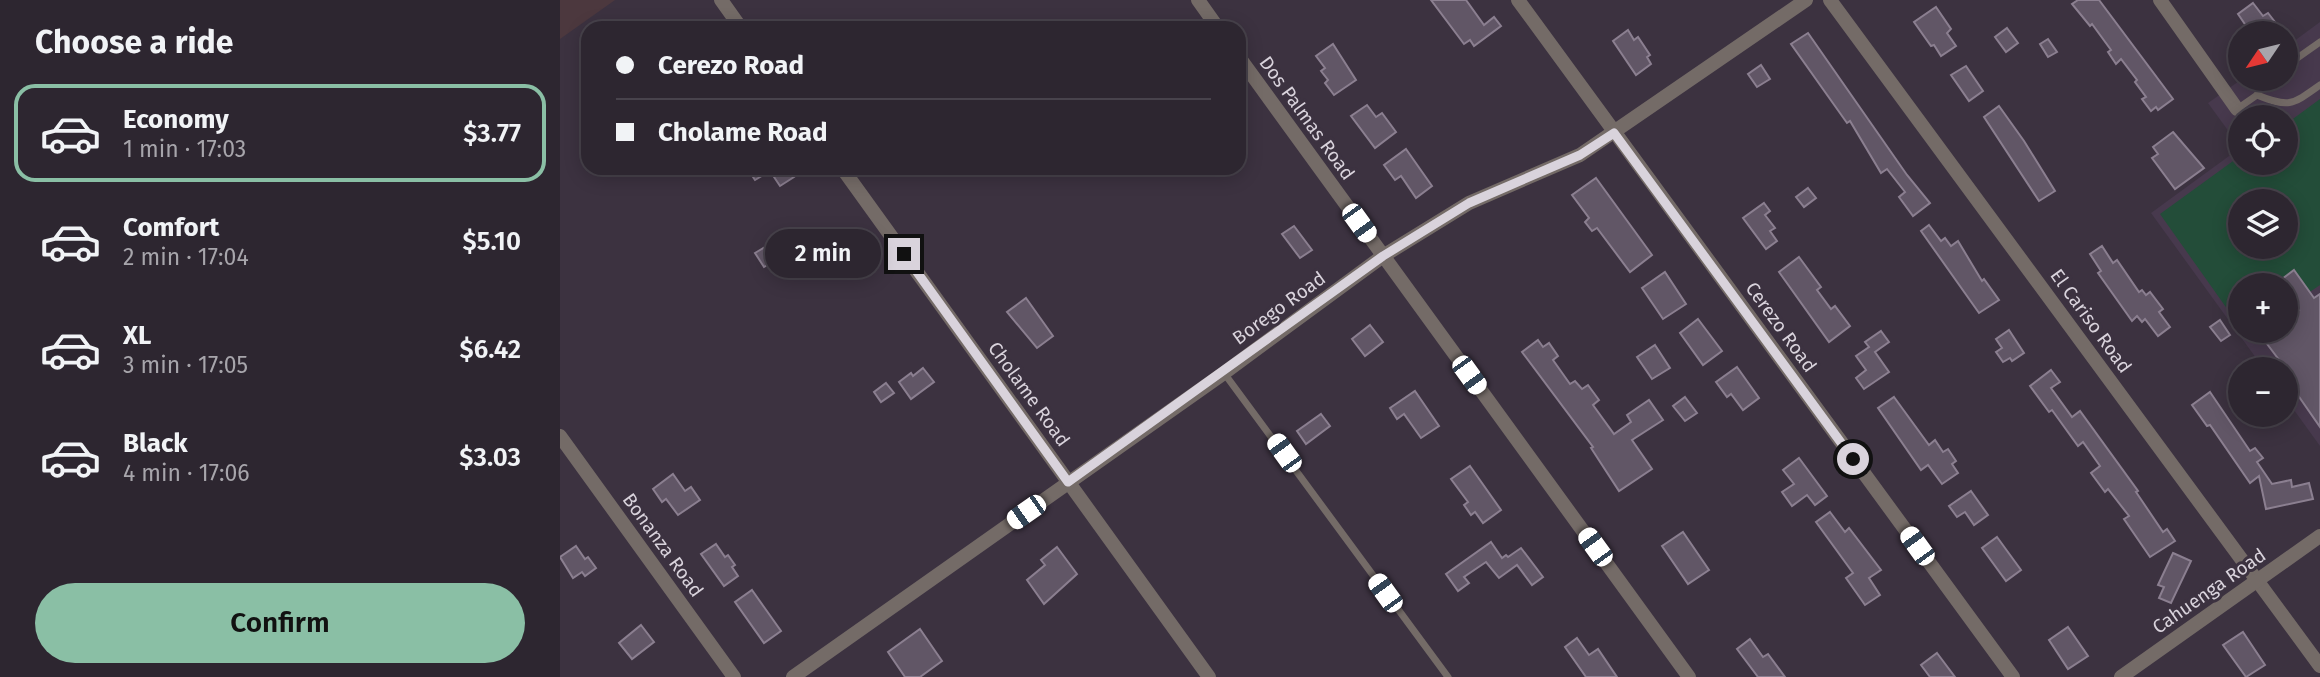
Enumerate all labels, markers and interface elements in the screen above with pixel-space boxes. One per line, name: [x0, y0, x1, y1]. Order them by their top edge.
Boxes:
north arrow: [2228, 21, 2298, 91]
map controls: [2228, 21, 2298, 427]
text: Choose a ride: [35, 23, 233, 61]
text: Cerezo Road: [658, 50, 804, 81]
street label: Dos Palmas Road: [1254, 52, 1360, 184]
icon: car: [39, 102, 102, 165]
text: Economy: [123, 104, 229, 135]
button: locate: [2228, 105, 2298, 175]
text: Cholame Road: [658, 117, 828, 148]
text: $3.77: [463, 118, 521, 149]
text: 1 min · 17:03: [123, 135, 246, 163]
button: layers: [2228, 189, 2298, 259]
car: [1339, 200, 1380, 246]
icon: car: [39, 210, 102, 273]
text: Comfort: [123, 212, 219, 243]
text: $5.10: [463, 226, 521, 257]
callout: 2 min: [764, 230, 880, 278]
route end: [888, 238, 920, 270]
text: 2 min: [795, 239, 851, 267]
text: 2 min · 17:04: [123, 243, 249, 271]
street label: El Cariso Road: [2046, 265, 2136, 377]
street label: Borego Road: [1228, 267, 1330, 349]
button: +: [2228, 273, 2298, 343]
street label: Cerezo Road: [1741, 277, 1821, 377]
icon: car: [39, 318, 102, 381]
text: XL: [123, 320, 151, 351]
text: $6.42: [460, 334, 521, 365]
street label: Cholame Road: [983, 337, 1075, 451]
text: 3 min · 17:05: [123, 351, 248, 379]
car: [1449, 352, 1490, 398]
button: −: [2228, 357, 2298, 427]
icon: car: [39, 426, 102, 489]
text: Black: [123, 428, 188, 459]
car: [1264, 430, 1305, 476]
text: $3.03: [459, 442, 521, 473]
route start: [1837, 443, 1869, 475]
text: 4 min · 17:06: [123, 459, 250, 487]
street label: Bonanza Road: [618, 489, 708, 601]
car: [1003, 491, 1050, 533]
car: [1897, 523, 1938, 569]
car: [1575, 524, 1616, 570]
street label: Cahuenga Road: [2148, 543, 2270, 639]
car: [1365, 570, 1406, 616]
button: Confirm: [35, 583, 525, 663]

